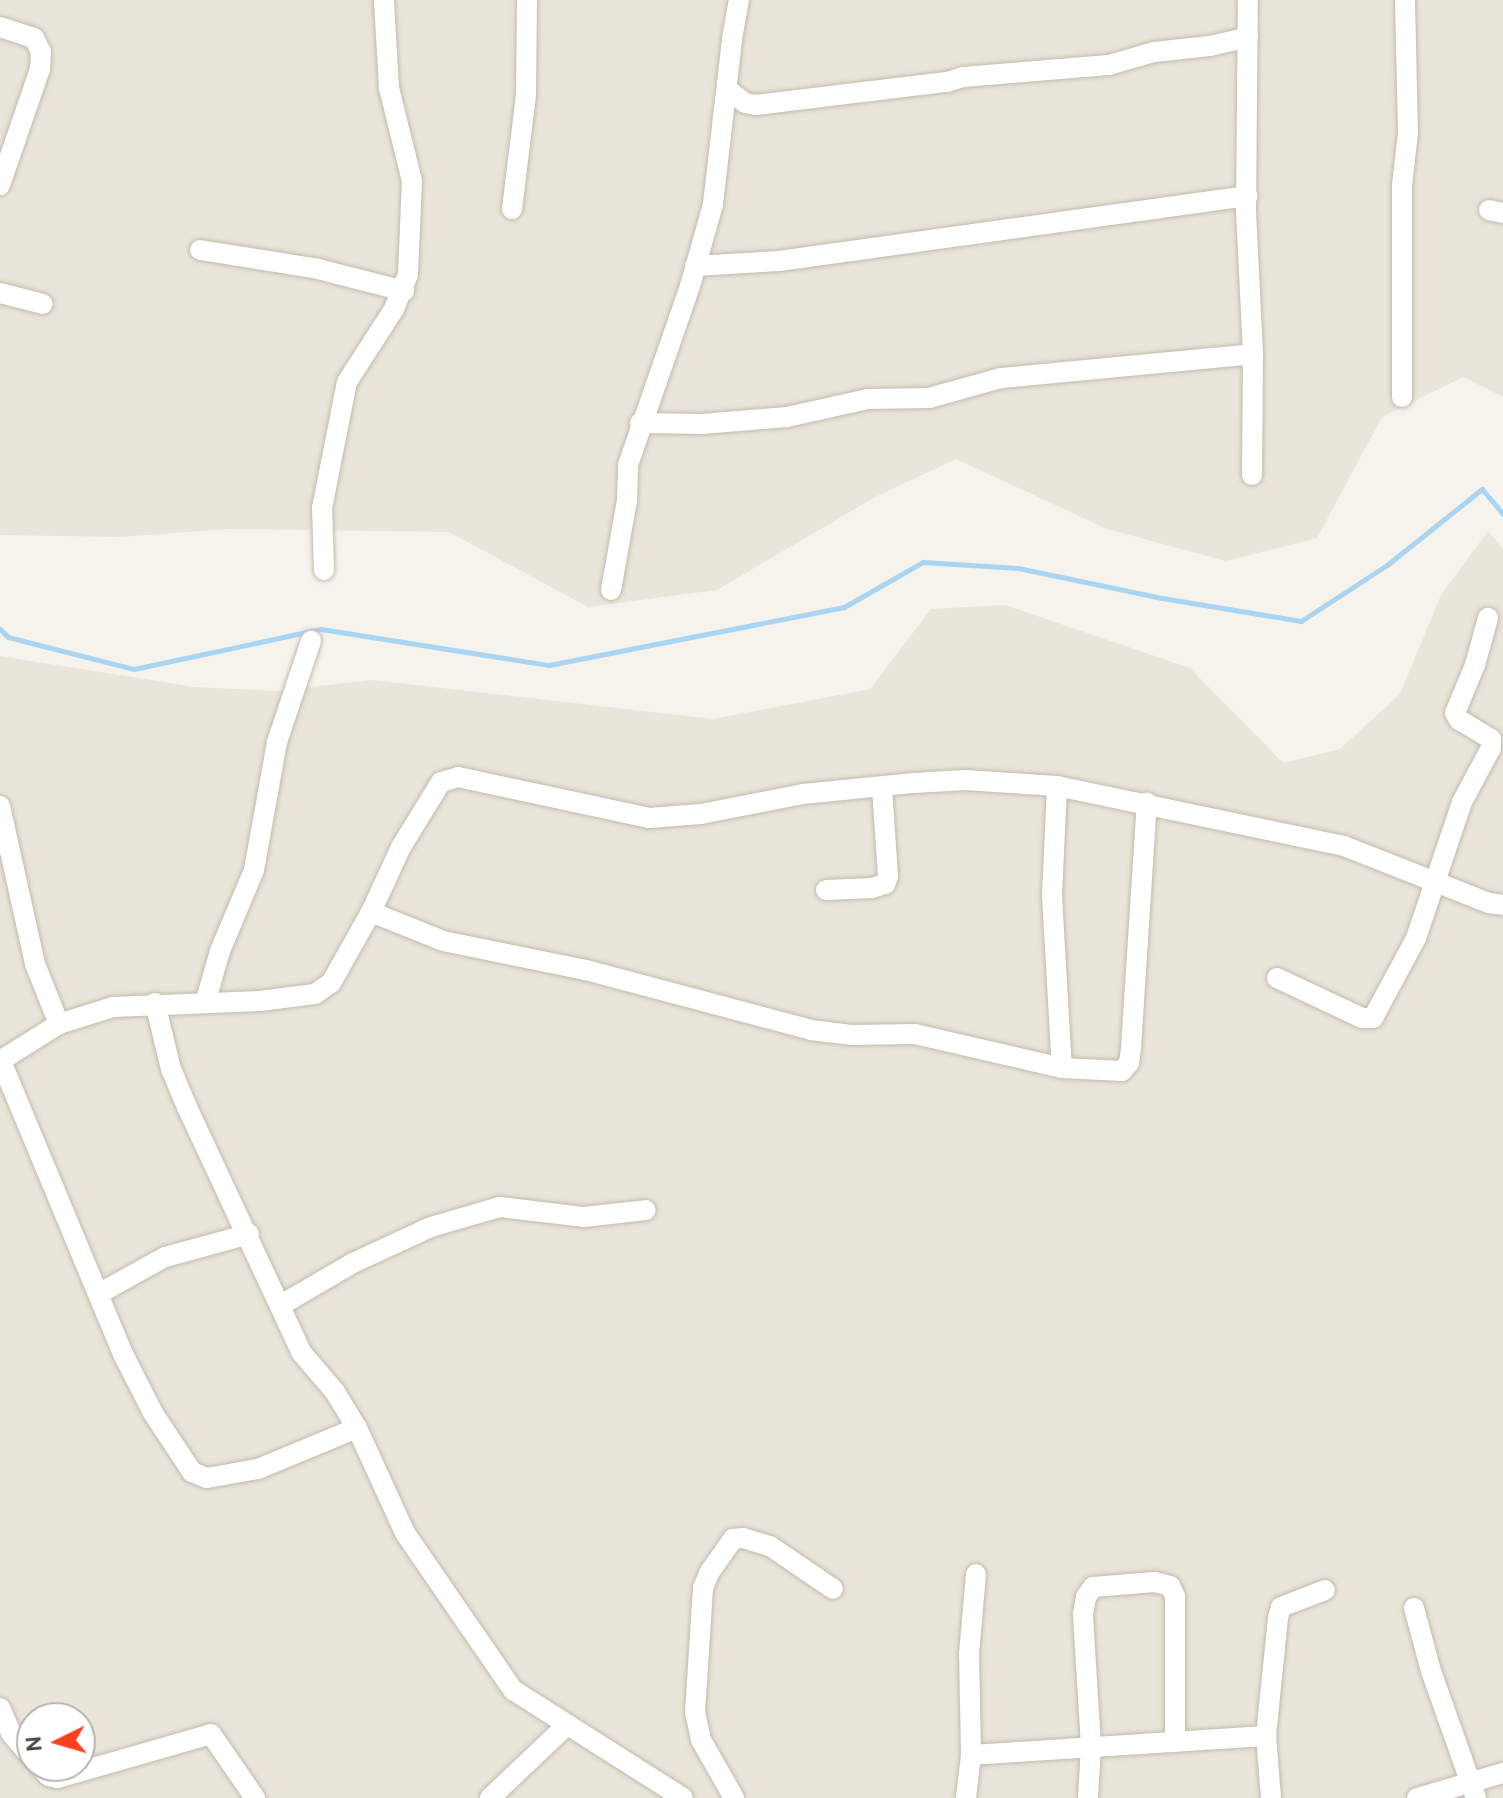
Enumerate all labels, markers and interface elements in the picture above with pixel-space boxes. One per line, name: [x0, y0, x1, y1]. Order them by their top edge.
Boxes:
north arrow: [16, 1702, 96, 1782]
text: N: [19, 1735, 48, 1753]

